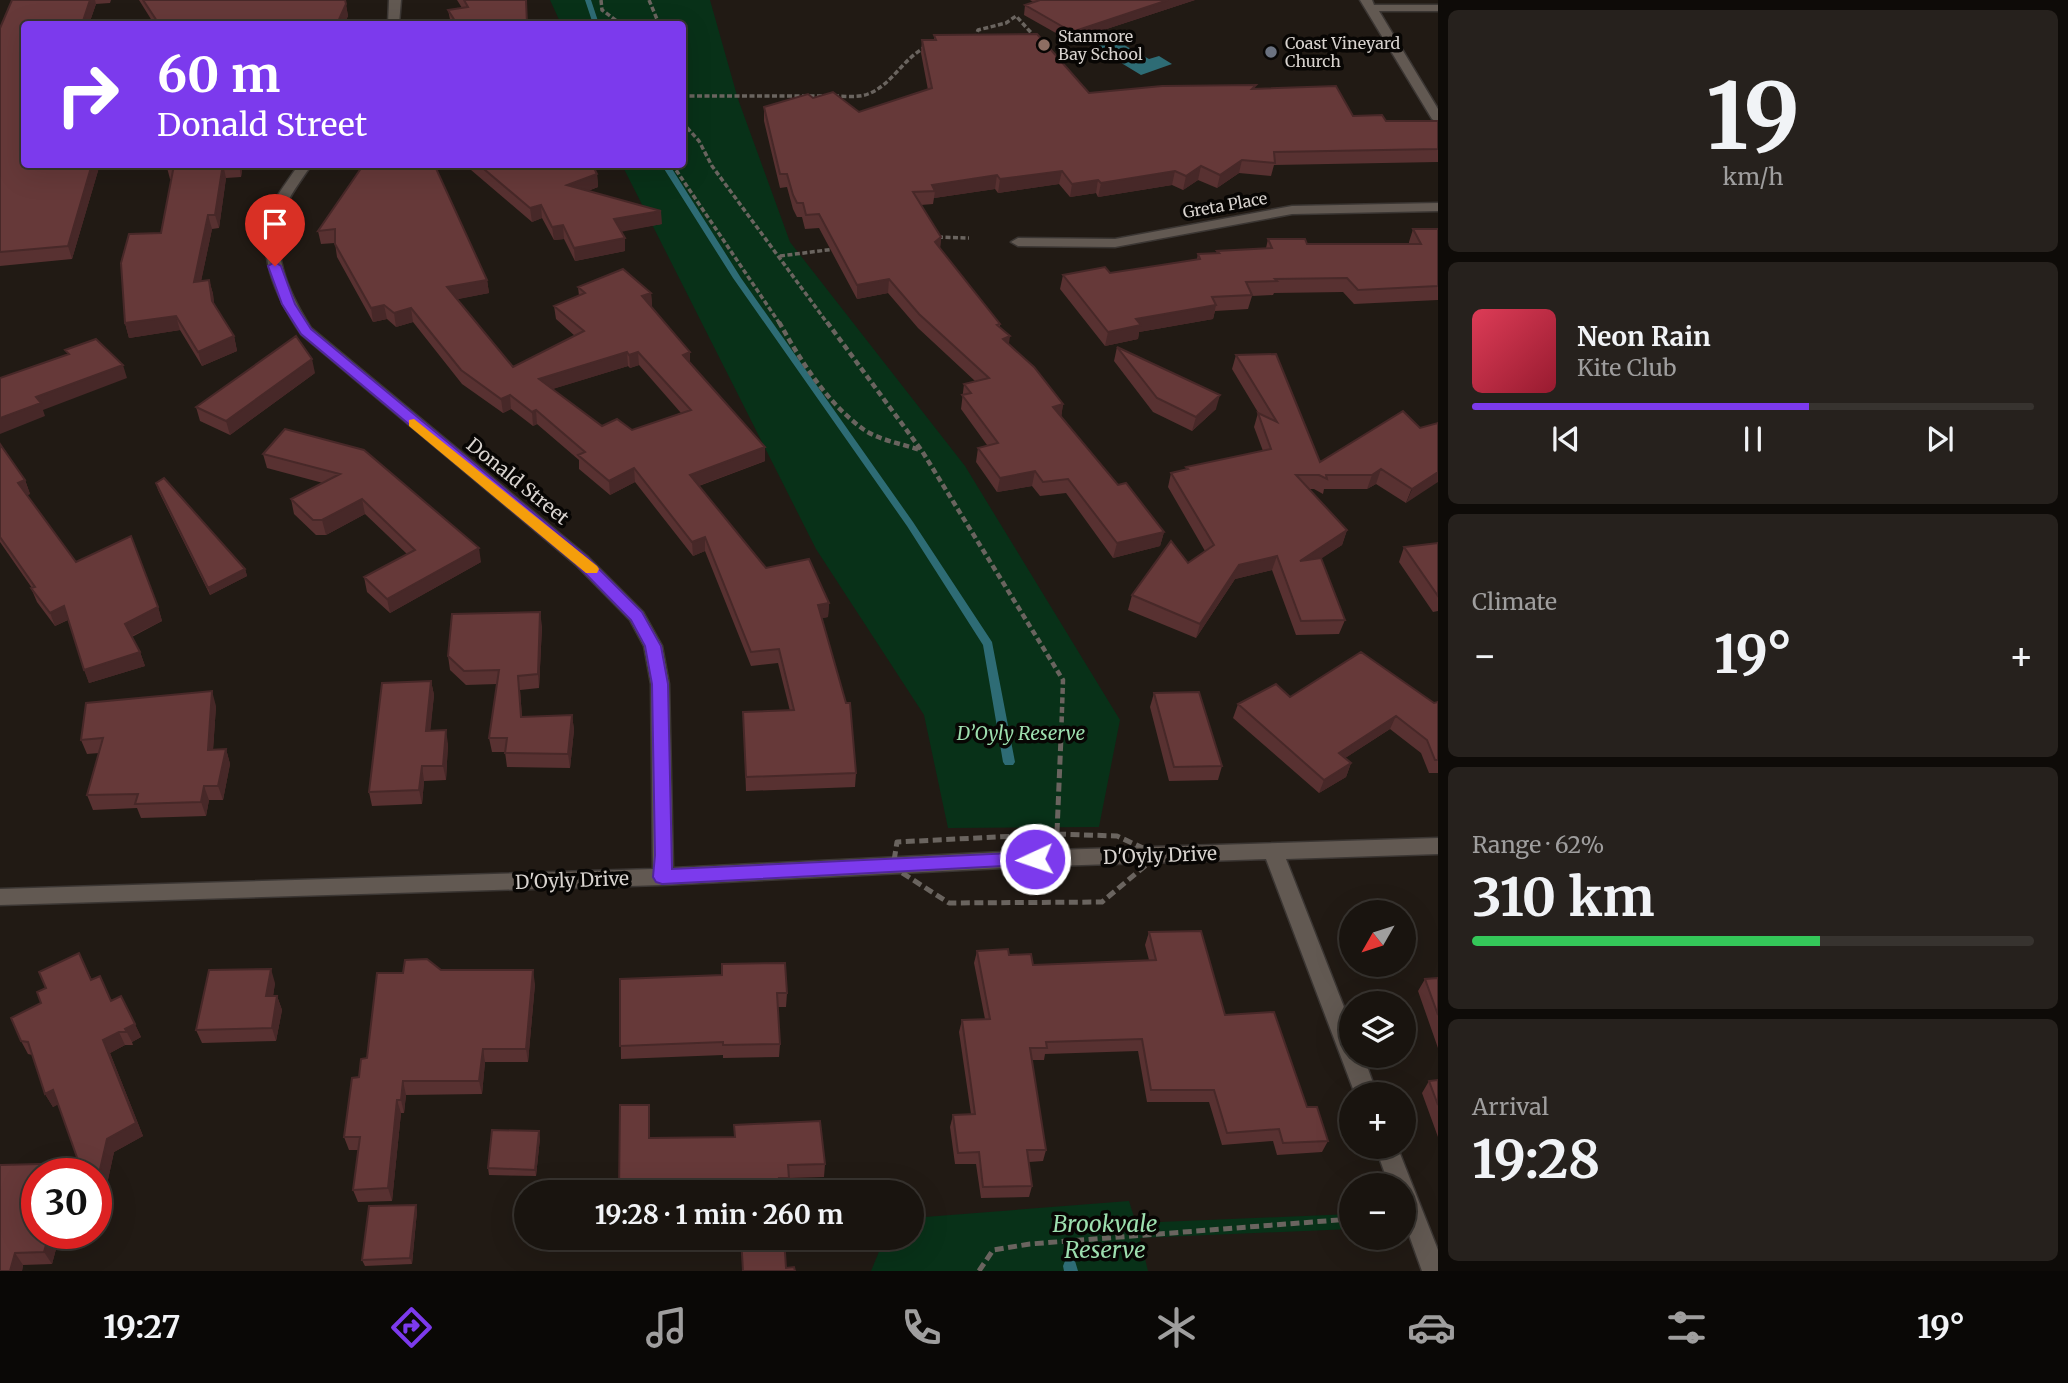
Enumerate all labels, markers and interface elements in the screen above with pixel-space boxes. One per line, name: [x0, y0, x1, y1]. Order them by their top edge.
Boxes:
place label: Stanmore Bay School: [1058, 26, 1143, 64]
place label: Coast Vineyard Church: [1285, 33, 1400, 71]
marker: Stanmore Bay School: [1036, 37, 1052, 53]
text: 60 m: [157, 44, 280, 105]
marker: Coast Vineyard Church: [1263, 44, 1279, 60]
icon: right: [42, 49, 133, 140]
text: 19: [1706, 59, 1800, 174]
text: Donald Street: [157, 105, 367, 145]
text: km/h: [1723, 162, 1783, 191]
street label: Greta Place: [1181, 188, 1269, 222]
pin: [245, 194, 305, 266]
icon: arrive: [256, 205, 294, 243]
text: Neon Rain: [1577, 320, 1711, 353]
text: Kite Club: [1577, 353, 1676, 382]
icon: previous: [1547, 420, 1585, 458]
icon: pause: [1734, 420, 1772, 458]
icon: next: [1921, 420, 1959, 458]
street label: Donald Street: [462, 432, 575, 530]
text: Climate: [1472, 587, 1557, 616]
text: 19°: [1714, 622, 1792, 687]
text: −: [1472, 632, 1497, 679]
text: +: [2009, 632, 2034, 679]
park label: D’Oyly Reserve: [956, 721, 1085, 745]
position arrow: [998, 822, 1072, 896]
text: Range · 62%: [1472, 830, 1604, 859]
street label: D'Oyly Drive: [1103, 841, 1218, 869]
text: 310 km: [1472, 865, 1655, 930]
street label: D'Oyly Drive: [515, 866, 630, 894]
north arrow: [1339, 900, 1416, 976]
map controls: [1339, 900, 1416, 1250]
button: layers: [1339, 991, 1416, 1068]
button: +: [1339, 1082, 1416, 1159]
text: Arrival: [1472, 1092, 1549, 1121]
text: 19:28: [1472, 1127, 1600, 1192]
speed limit sign: 30: [21, 1158, 112, 1249]
button: −: [1339, 1173, 1416, 1250]
text: 19:28 · 1 min · 260 m: [595, 1198, 843, 1231]
park label: Brookvale Reserve: [1052, 1209, 1158, 1264]
icon: directions: [387, 1303, 436, 1352]
icon: music: [642, 1303, 691, 1352]
icon: phone: [897, 1303, 946, 1352]
icon: climate: [1152, 1303, 1201, 1352]
icon: car: [1407, 1303, 1456, 1352]
icon: filters: [1662, 1303, 1711, 1352]
text: 19:27: [103, 1307, 181, 1347]
text: 19°: [1917, 1307, 1965, 1347]

